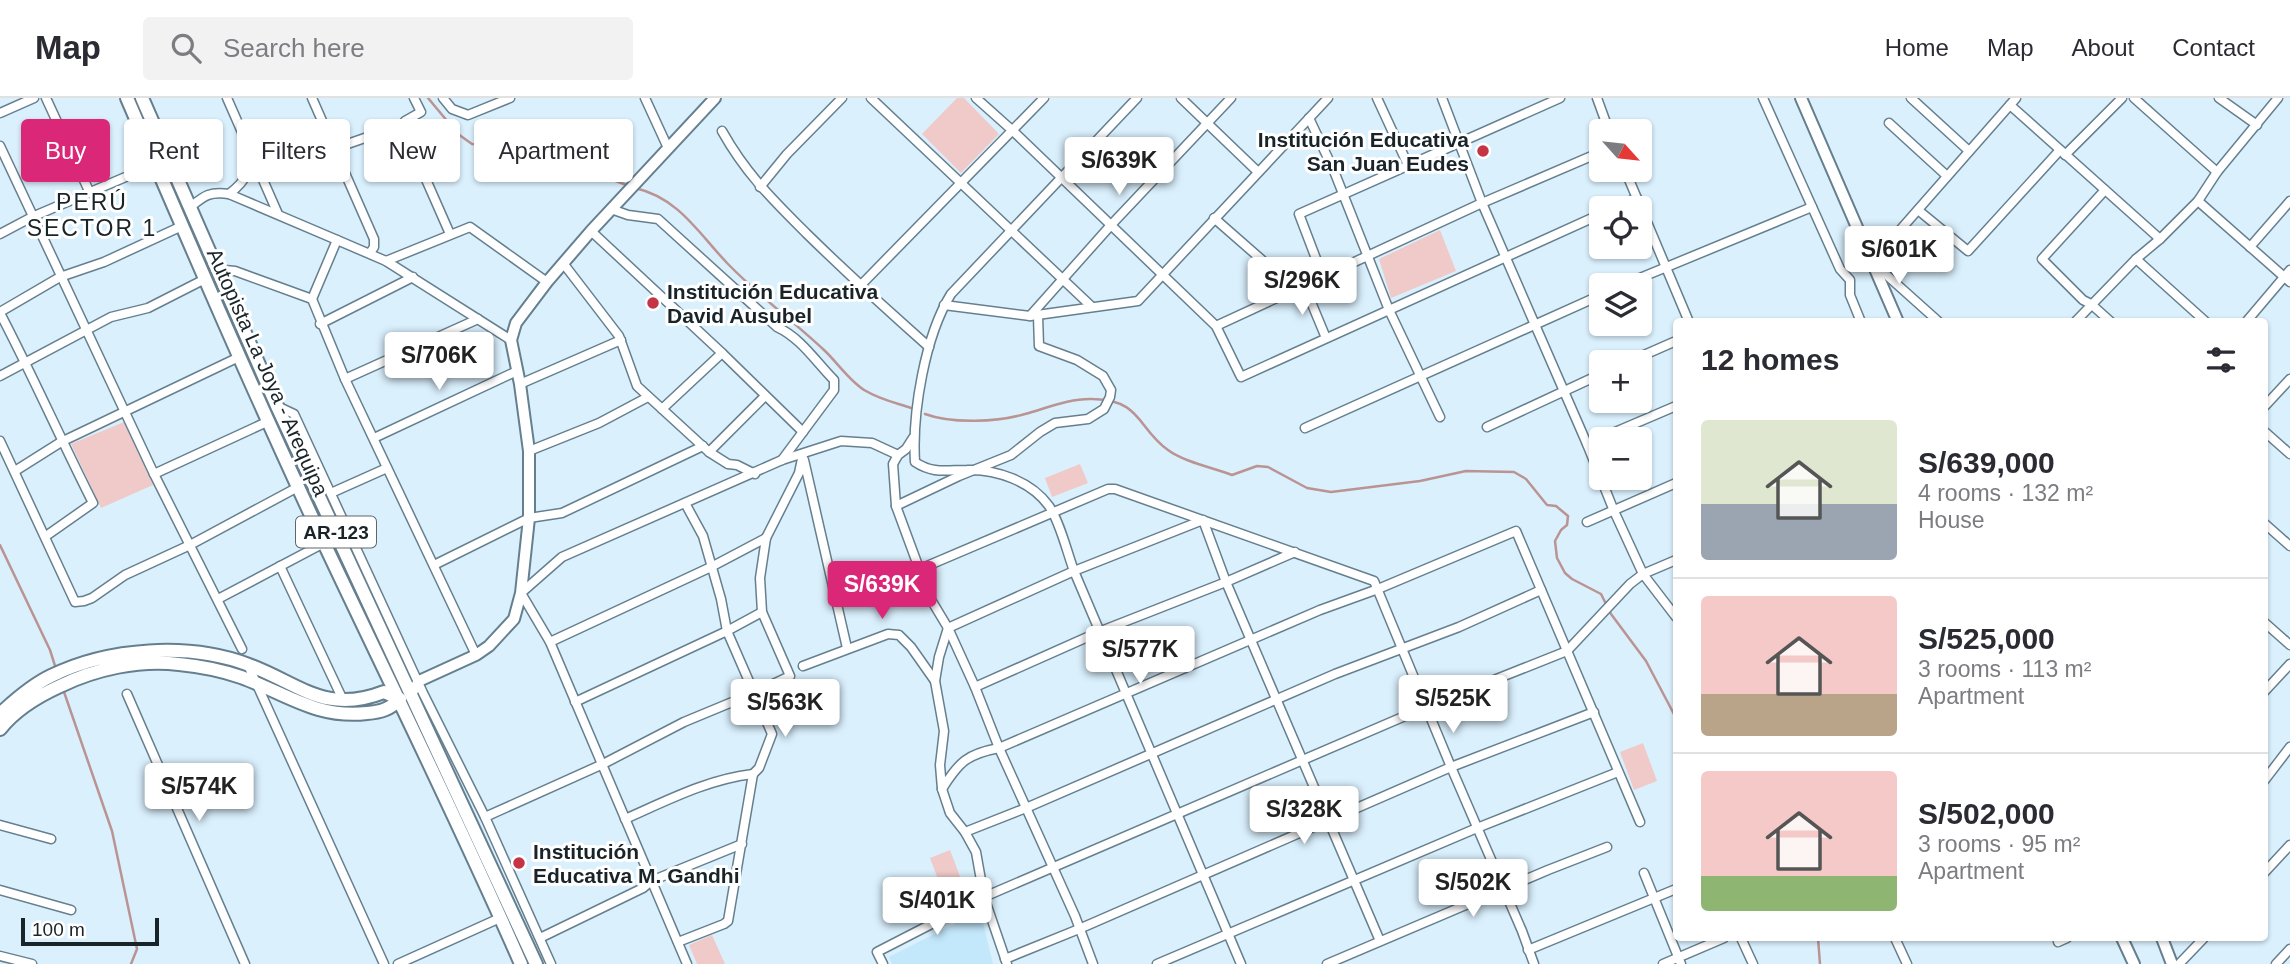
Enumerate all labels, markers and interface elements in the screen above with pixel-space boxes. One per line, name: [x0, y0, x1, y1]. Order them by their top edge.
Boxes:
search box: [143, 17, 633, 80]
text: Map: [35, 29, 101, 66]
icon: search: [167, 29, 205, 67]
text: Search here: [223, 33, 365, 63]
text: Home: [1885, 34, 1949, 61]
text: Map: [1987, 34, 2034, 61]
text: About: [2072, 34, 2134, 61]
text: Contact: [2172, 34, 2255, 61]
chip: Buy: [21, 119, 110, 182]
chip: Rent: [124, 119, 223, 182]
chip: Filters: [237, 119, 350, 182]
chip: New: [364, 119, 460, 182]
chip: Apartment: [474, 119, 633, 182]
north arrow: [1589, 119, 1652, 182]
map controls: [1589, 119, 1652, 490]
place label: Institución Educativa San Juan Eudes: [1258, 128, 1469, 175]
pin: S/639K: [1062, 138, 1176, 197]
marker: Institución Educativa San Juan Eudes: [1475, 143, 1491, 159]
text: S/639K: [1081, 147, 1157, 173]
district label: PERÚ SECTOR 1: [27, 189, 157, 241]
button: locate: [1589, 196, 1652, 259]
pin: S/601K: [1842, 226, 1956, 286]
text: S/601K: [1861, 236, 1937, 262]
street label: Autopista La Joya - Arequipa: [203, 245, 333, 500]
pin: S/296K: [1245, 258, 1359, 317]
text: S/296K: [1264, 267, 1340, 293]
button: layers: [1589, 273, 1652, 336]
place label: Institución Educativa David Ausubel: [667, 280, 879, 327]
marker: Institución Educativa David Ausubel: [645, 295, 661, 311]
pin: S/706K: [382, 332, 496, 392]
icon: filters: [2202, 341, 2240, 379]
text: S/706K: [401, 342, 477, 368]
text: 12 homes: [1701, 343, 1839, 376]
button: +: [1589, 350, 1652, 413]
button: −: [1589, 427, 1652, 490]
text: S/639,000: [1918, 446, 2055, 479]
icon: home: [1757, 448, 1841, 532]
text: 4 rooms · 132 m²: [1918, 480, 2093, 506]
text: House: [1918, 507, 1984, 533]
road number: AR-123: [296, 516, 376, 547]
pin: S/639K: [825, 561, 939, 621]
text: S/639K: [844, 571, 920, 597]
text: S/525,000: [1918, 622, 2055, 655]
icon: home: [1757, 624, 1841, 708]
pin: S/577K: [1083, 626, 1197, 686]
text: S/577K: [1102, 636, 1178, 662]
text: 3 rooms · 113 m²: [1918, 656, 2091, 682]
pin: S/525K: [1396, 676, 1510, 735]
pin: S/563K: [728, 680, 842, 739]
text: Apartment: [1918, 683, 2024, 709]
text: S/525K: [1415, 685, 1491, 711]
text: S/563K: [747, 689, 823, 715]
pin: S/574K: [142, 764, 256, 823]
text: S/574K: [161, 773, 237, 799]
pin: S/328K: [1247, 786, 1361, 846]
text: S/328K: [1266, 796, 1342, 822]
text: S/502,000: [1918, 797, 2055, 830]
icon: home: [1757, 799, 1841, 883]
text: 3 rooms · 95 m²: [1918, 831, 2080, 857]
place label: Institución Educativa M. Gandhi: [533, 840, 740, 887]
marker: Institución Educativa M. Gandhi: [511, 855, 527, 871]
text: Apartment: [1918, 858, 2024, 884]
pin: S/502K: [1416, 860, 1530, 919]
text: S/502K: [1435, 869, 1511, 895]
pin: S/401K: [880, 878, 994, 937]
text: S/401K: [899, 887, 975, 913]
scale bar: [21, 915, 159, 947]
text: 100 m: [32, 919, 85, 940]

